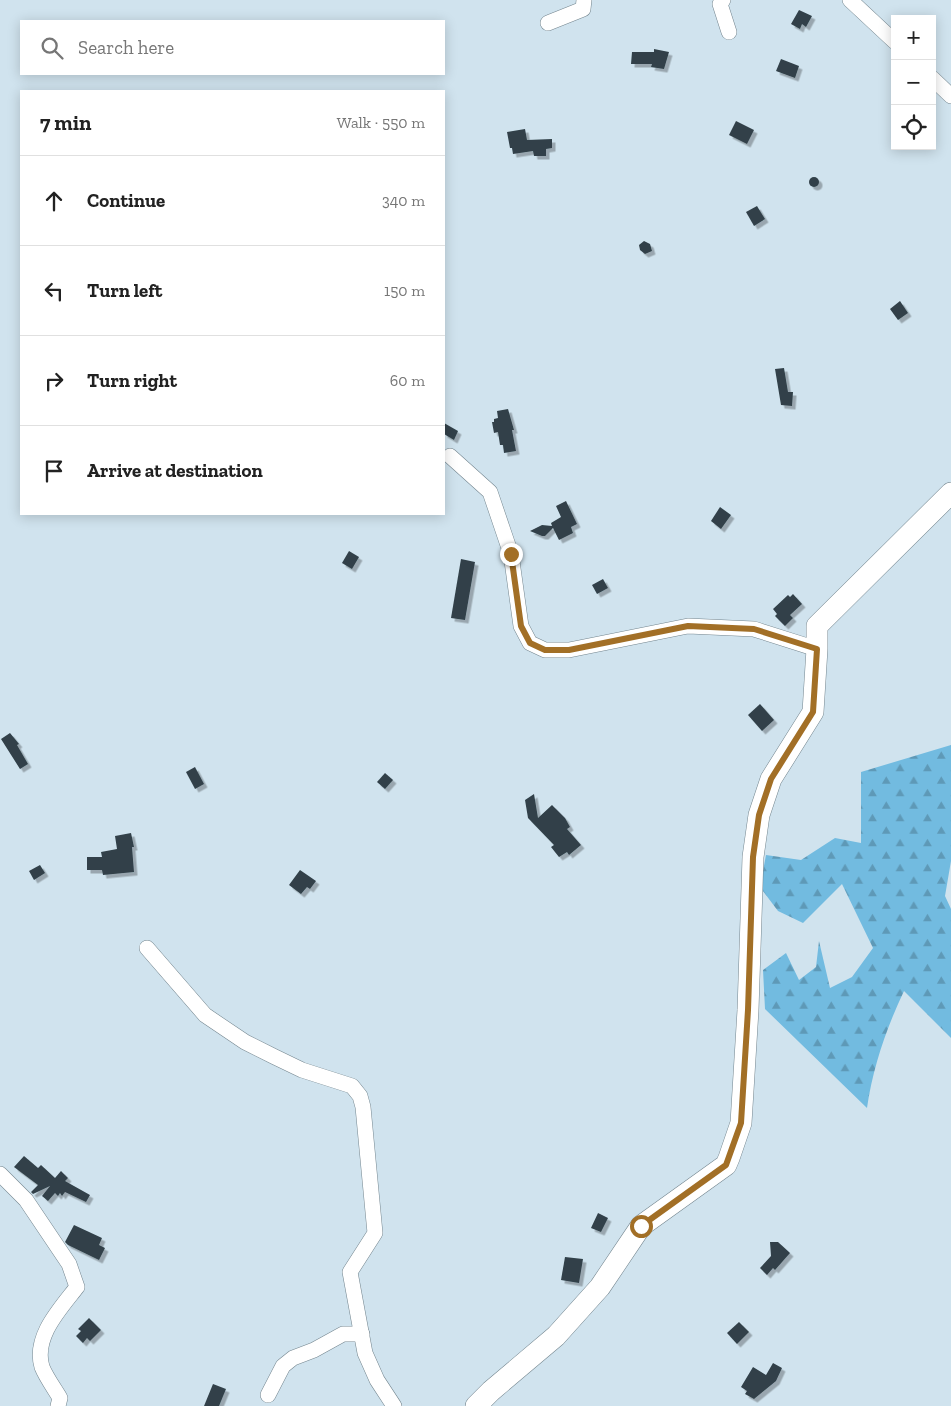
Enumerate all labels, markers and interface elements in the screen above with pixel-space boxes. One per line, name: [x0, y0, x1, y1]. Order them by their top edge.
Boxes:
map controls: [891, 15, 936, 150]
button: +: [891, 15, 936, 60]
search box: [20, 20, 445, 75]
icon: search: [38, 34, 66, 62]
text: Search here: [78, 36, 174, 59]
button: −: [891, 60, 936, 105]
button: locate: [891, 105, 936, 150]
text: 7 min: [40, 110, 91, 135]
text: Walk · 550 m: [337, 113, 425, 132]
icon: ahead: [40, 187, 68, 215]
text: Continue: [87, 189, 165, 212]
text: 340 m: [382, 191, 425, 210]
icon: left: [40, 277, 68, 305]
text: Turn left: [87, 279, 162, 302]
text: 150 m: [384, 281, 425, 300]
icon: right: [40, 367, 68, 395]
text: Turn right: [87, 369, 177, 392]
text: 60 m: [390, 371, 425, 390]
icon: arrive: [40, 457, 68, 485]
text: Arrive at destination: [87, 459, 263, 482]
route end: [500, 543, 523, 566]
route start: [630, 1215, 653, 1238]

